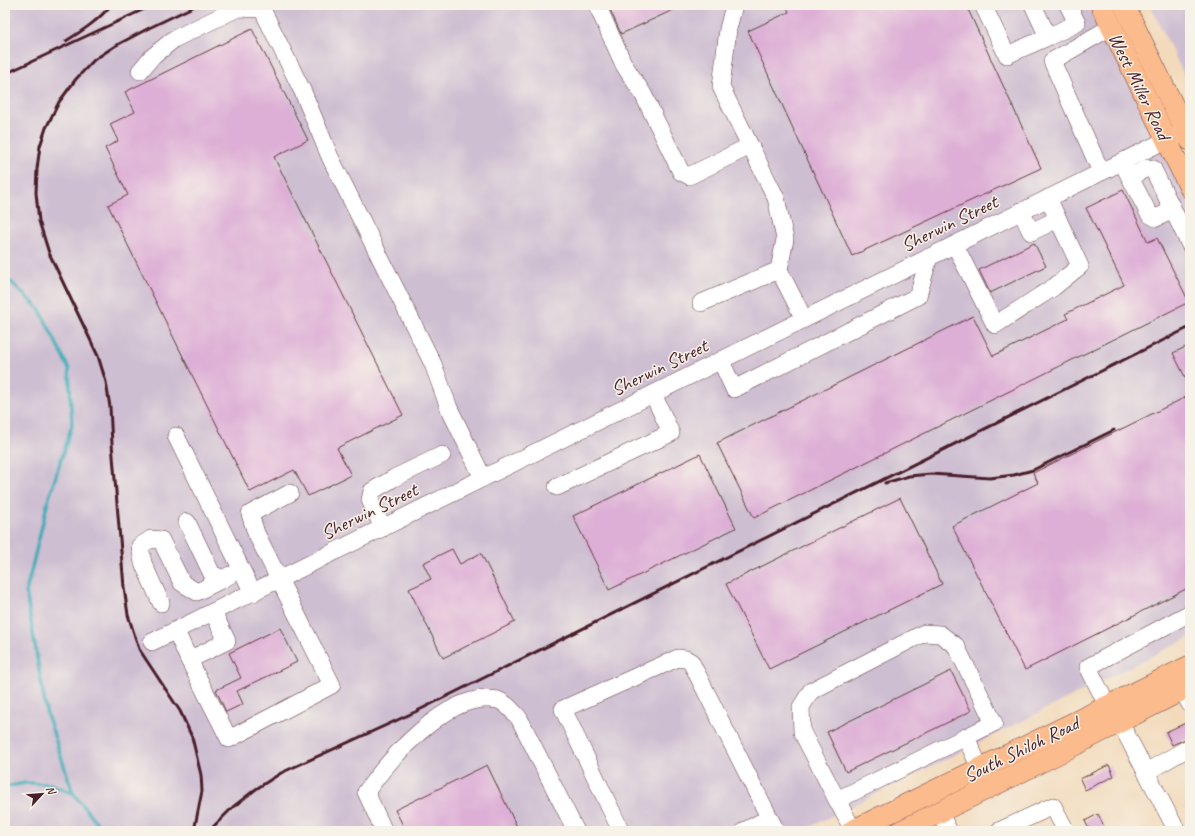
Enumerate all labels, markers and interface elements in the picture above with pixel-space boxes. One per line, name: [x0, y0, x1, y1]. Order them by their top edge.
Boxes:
street label: West Miller Road: [1103, 28, 1178, 147]
street label: Sherwin Street: [897, 188, 1004, 258]
street label: Sherwin Street: [607, 332, 714, 402]
street label: Sherwin Street: [317, 476, 424, 546]
street label: South Shiloh Road: [960, 709, 1086, 788]
north arrow: [22, 774, 62, 814]
text: N: [43, 783, 60, 798]

